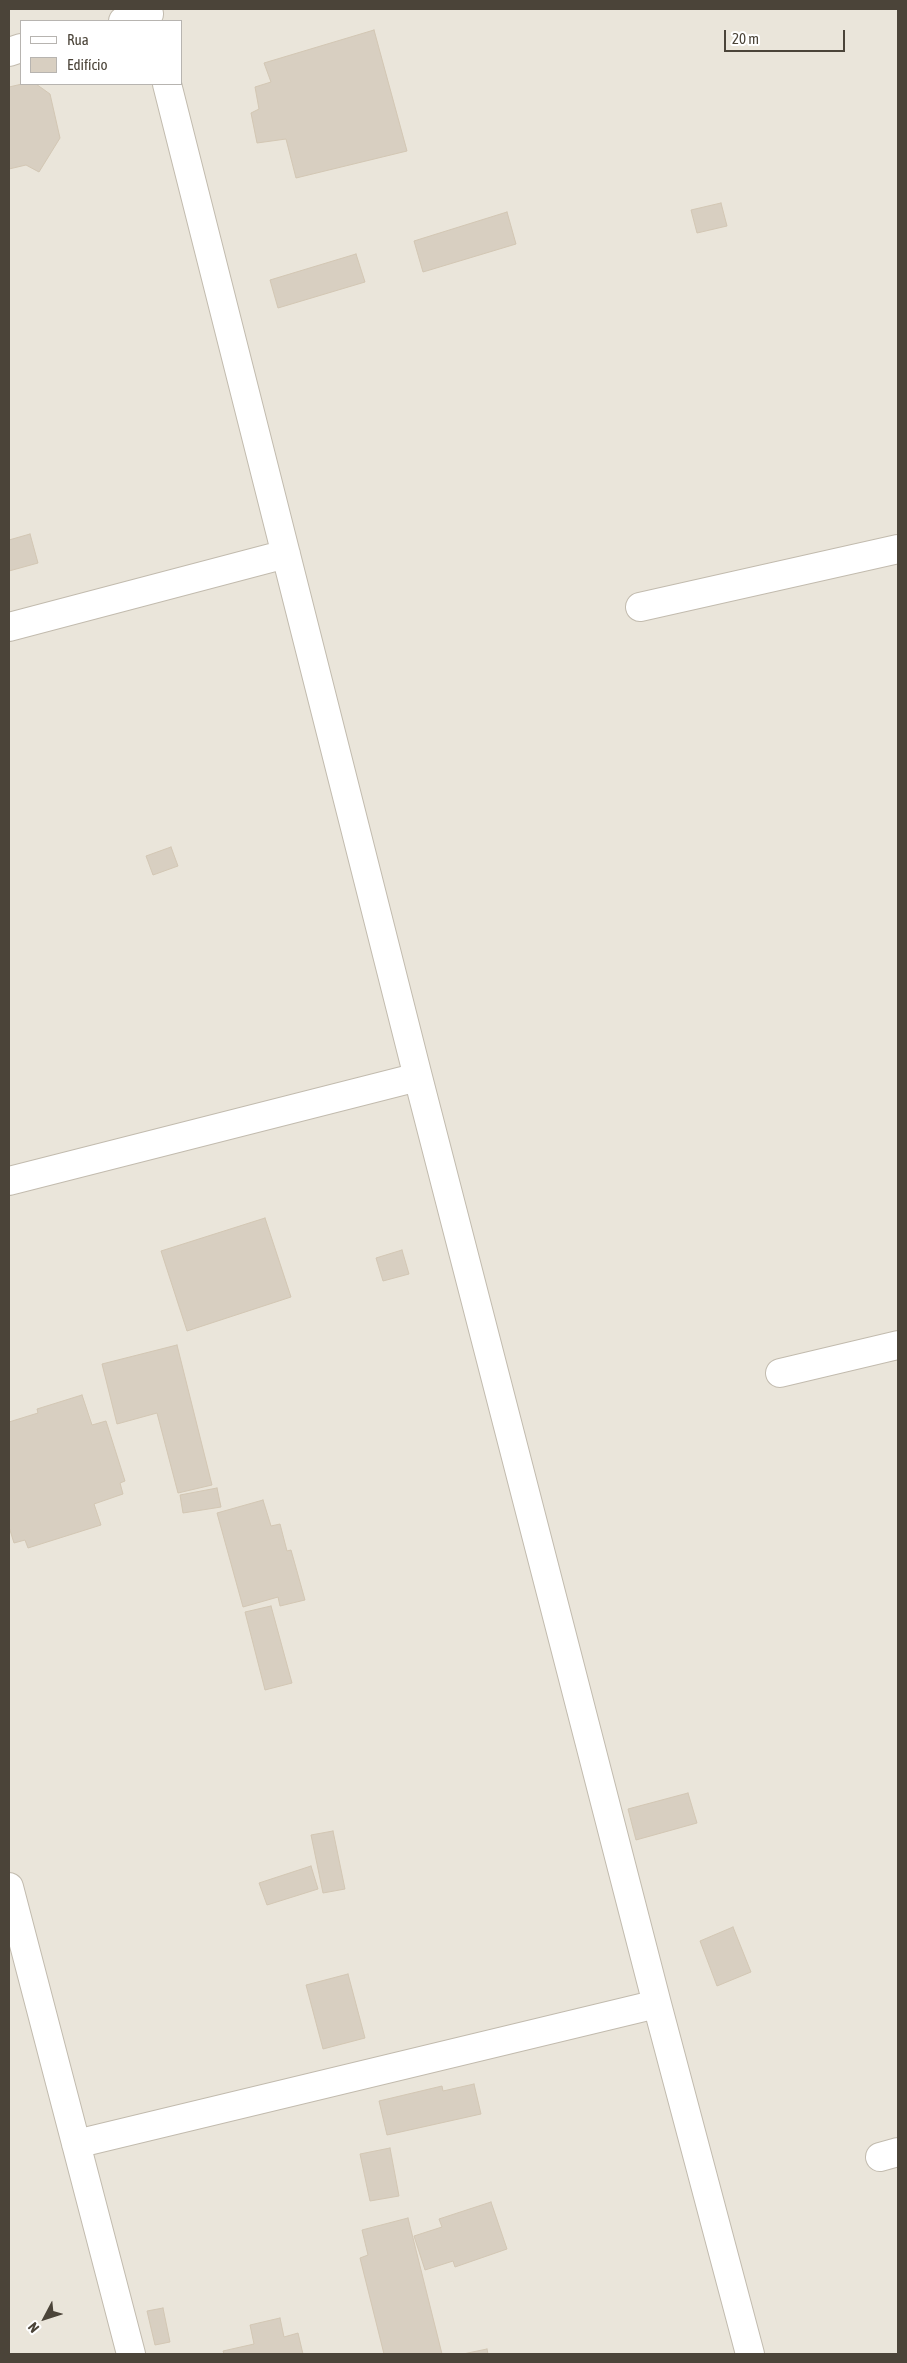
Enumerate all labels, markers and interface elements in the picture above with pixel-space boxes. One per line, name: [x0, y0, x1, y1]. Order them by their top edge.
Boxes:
legend: [20, 20, 182, 85]
scale bar: [727, 20, 848, 52]
text: 20 m: [732, 30, 759, 47]
text: Rua: [67, 31, 89, 48]
text: Edifício: [67, 56, 108, 73]
north arrow: [20, 2293, 70, 2343]
text: N: [25, 2319, 42, 2336]

